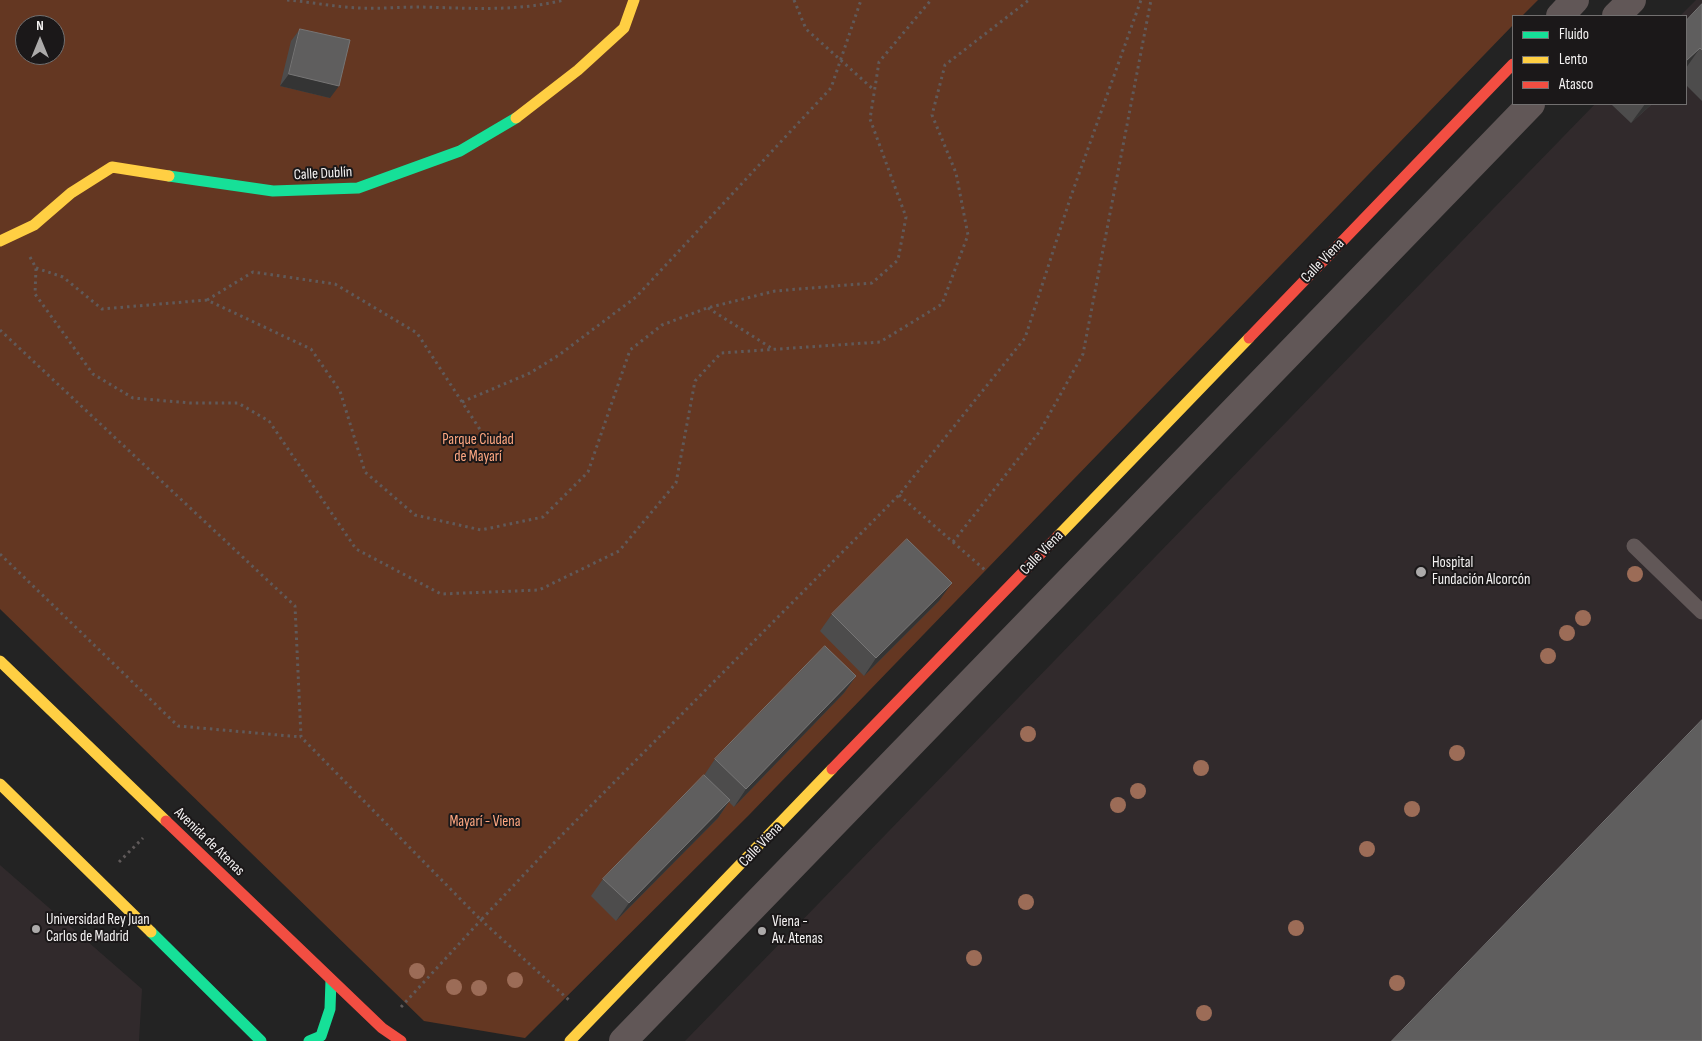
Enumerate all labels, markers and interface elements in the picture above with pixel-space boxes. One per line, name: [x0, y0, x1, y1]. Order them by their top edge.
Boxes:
north arrow: [15, 15, 65, 65]
legend: [1512, 15, 1687, 105]
text: N: [36, 17, 44, 34]
text: Fluido: [1559, 25, 1589, 44]
text: Lento: [1559, 50, 1588, 69]
text: Atasco: [1559, 75, 1593, 94]
street label: Calle Dublín: [293, 163, 353, 185]
street label: Calle Viena: [1298, 235, 1348, 287]
park label: Parque Ciudad de Mayarí: [442, 431, 514, 466]
street label: Calle Viena: [1017, 527, 1067, 579]
place label: Hospital Fundación Alcorcón: [1432, 554, 1530, 589]
marker: Hospital Fundación Alcorcón: [1414, 565, 1428, 579]
street label: Avenida de Atenas: [170, 804, 248, 880]
park label: Mayarí - Viena: [449, 813, 521, 831]
street label: Calle Viena: [736, 819, 786, 871]
place label: Universidad Rey Juan Carlos de Madrid: [46, 911, 150, 946]
place label: Viena - Av. Atenas: [772, 913, 823, 948]
marker: Universidad Rey Juan Carlos de Madrid: [30, 923, 42, 935]
marker: Viena - Av. Atenas: [756, 925, 768, 937]

